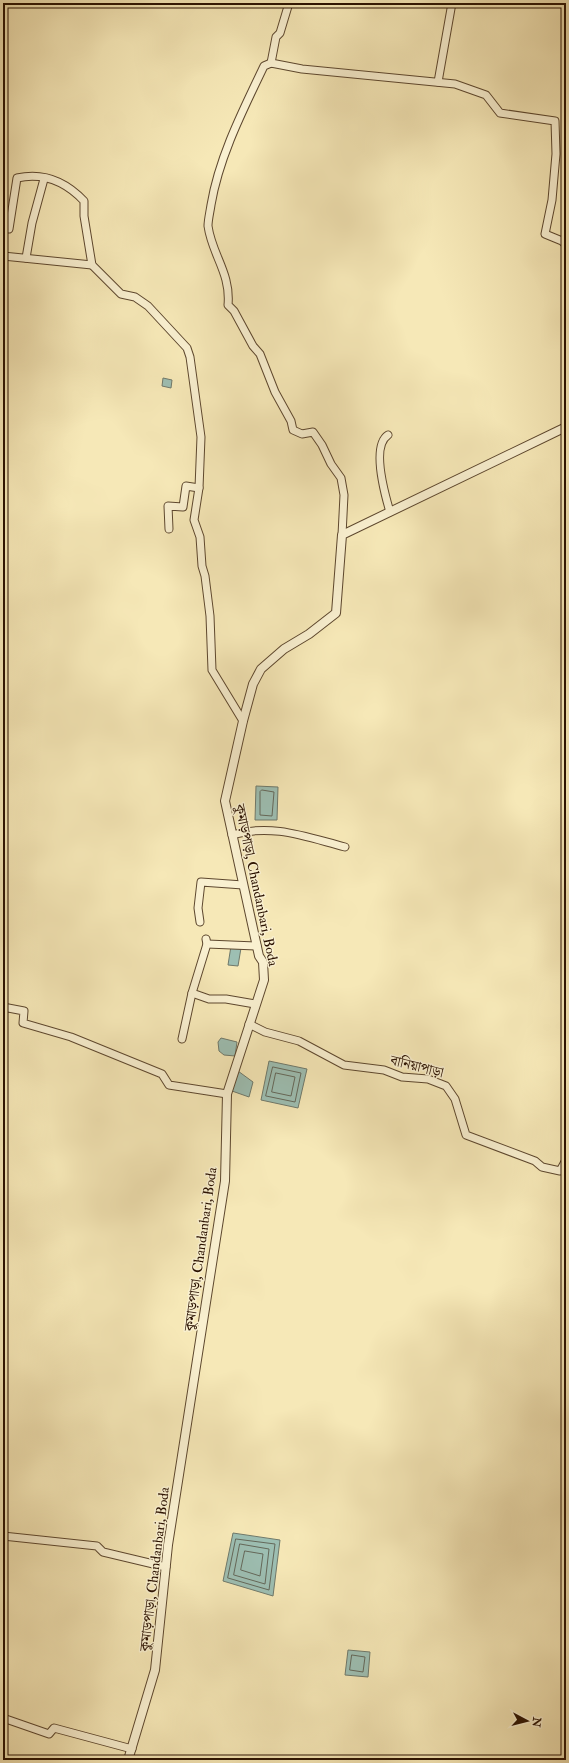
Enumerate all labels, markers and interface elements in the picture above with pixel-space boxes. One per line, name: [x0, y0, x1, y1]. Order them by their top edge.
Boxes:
street label: কুমাড়পাড়া, Chandanbari, Boda: [231, 802, 282, 968]
street label: বানিয়াপাড়া: [388, 1051, 445, 1081]
street label: কুমাড়পাড়া, Chandanbari, Boda: [180, 1166, 220, 1333]
street label: কুমাড়পাড়া, Chandanbari, Boda: [136, 1486, 173, 1653]
north arrow: [507, 1701, 547, 1741]
text: N: [529, 1715, 544, 1729]

